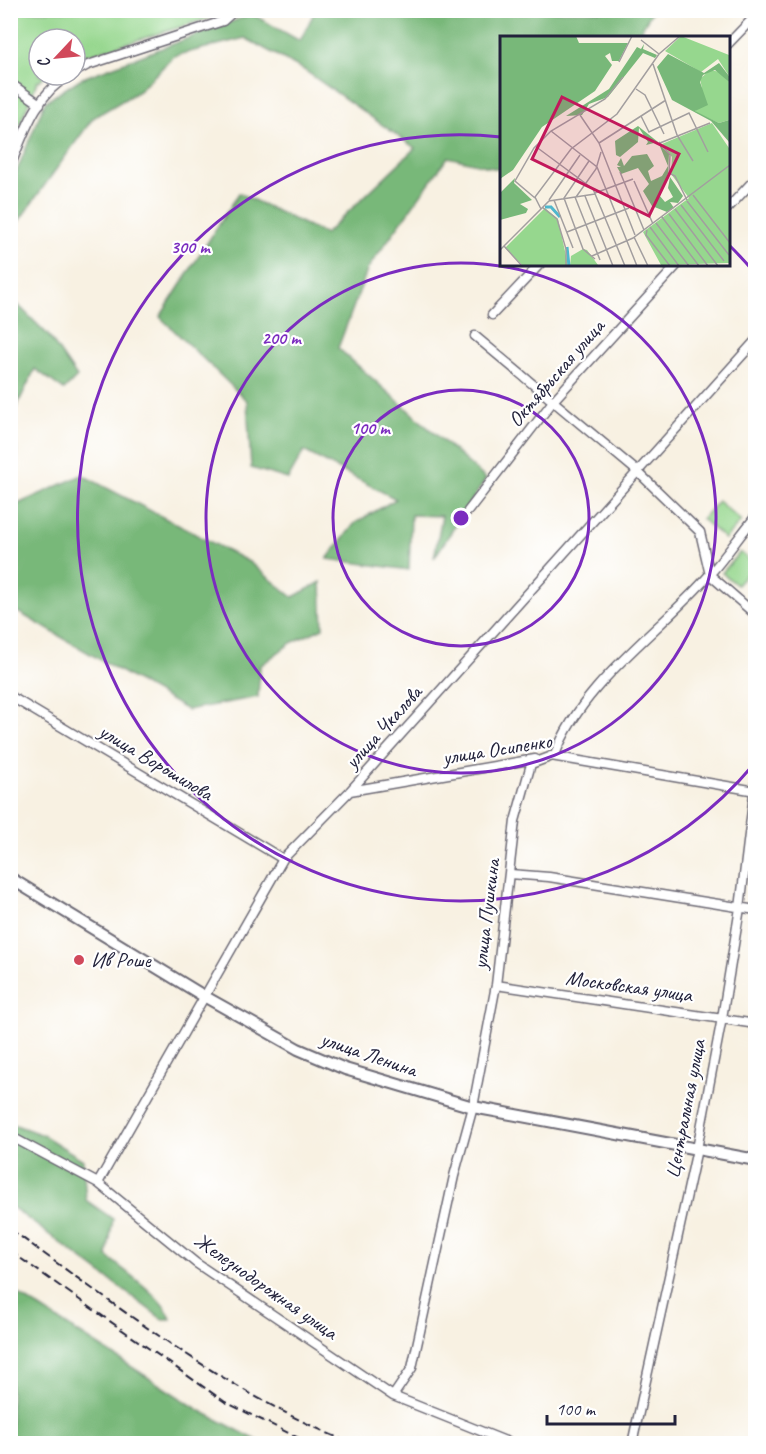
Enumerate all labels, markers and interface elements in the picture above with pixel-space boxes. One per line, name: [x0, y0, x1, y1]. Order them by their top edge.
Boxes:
north arrow: [27, 27, 87, 87]
inset map: [500, 36, 730, 266]
text: С: [33, 53, 55, 71]
text: 300 m: [171, 236, 211, 258]
street label: Октябрьская улица: [502, 312, 611, 432]
text: 200 m: [262, 327, 302, 349]
text: 100 m: [351, 417, 391, 439]
centre of rings: [451, 508, 471, 528]
street label: улица Чкалова: [337, 678, 429, 776]
street label: улица Ворошилова: [93, 717, 219, 807]
street label: улица Осипенко: [439, 727, 555, 771]
street label: улица Пушкина: [466, 855, 506, 973]
place label: Ив Роше: [91, 947, 152, 973]
marker: Ив Роше: [72, 953, 86, 967]
street label: Московская улица: [564, 964, 696, 1008]
street label: улица Ленина: [316, 1025, 423, 1083]
street label: Центральная улица: [659, 1036, 712, 1181]
street label: Железнодорожная улица: [189, 1227, 344, 1346]
scale bar: [547, 1388, 674, 1426]
text: 100 m: [556, 1398, 597, 1420]

